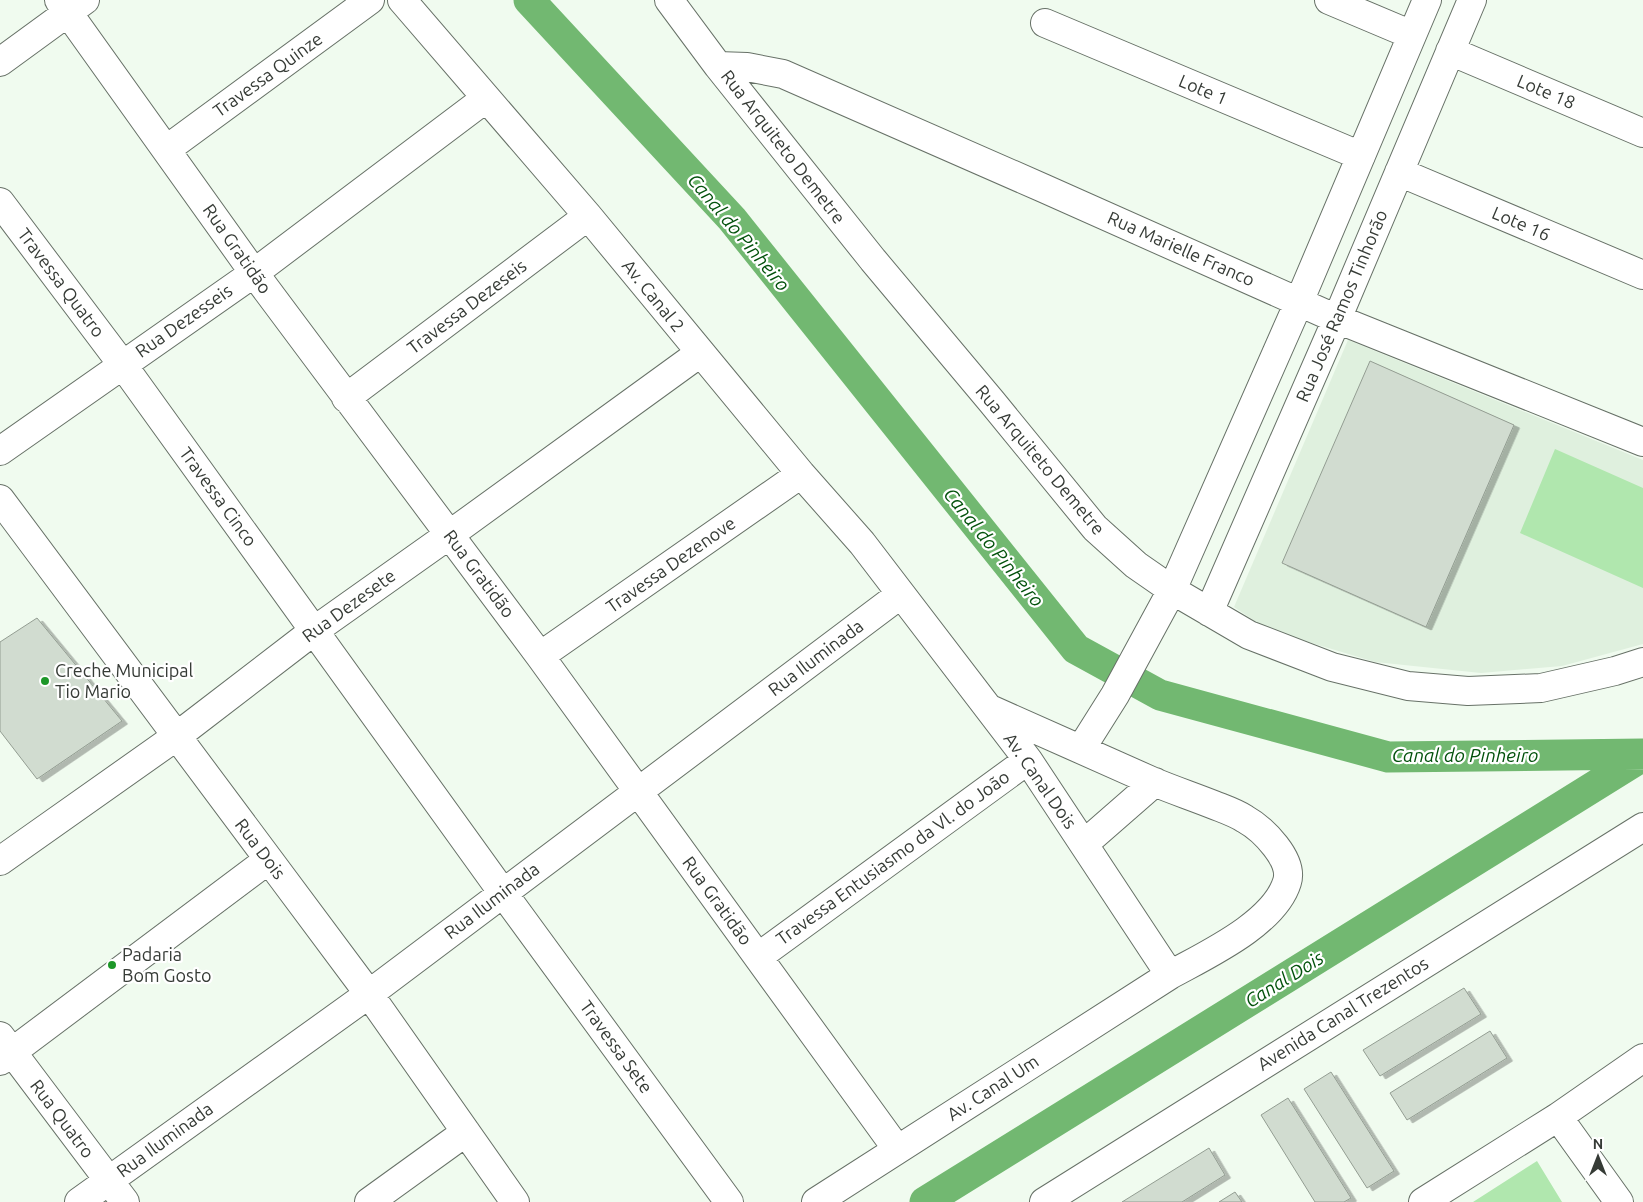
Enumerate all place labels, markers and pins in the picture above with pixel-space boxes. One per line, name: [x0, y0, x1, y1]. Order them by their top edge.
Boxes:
place label: Creche Municipal Tio Mario: [55, 660, 194, 701]
marker: Creche Municipal Tio Mario: [39, 675, 51, 687]
place label: Padaria Bom Gosto: [122, 944, 211, 985]
marker: Padaria Bom Gosto: [106, 959, 118, 971]

